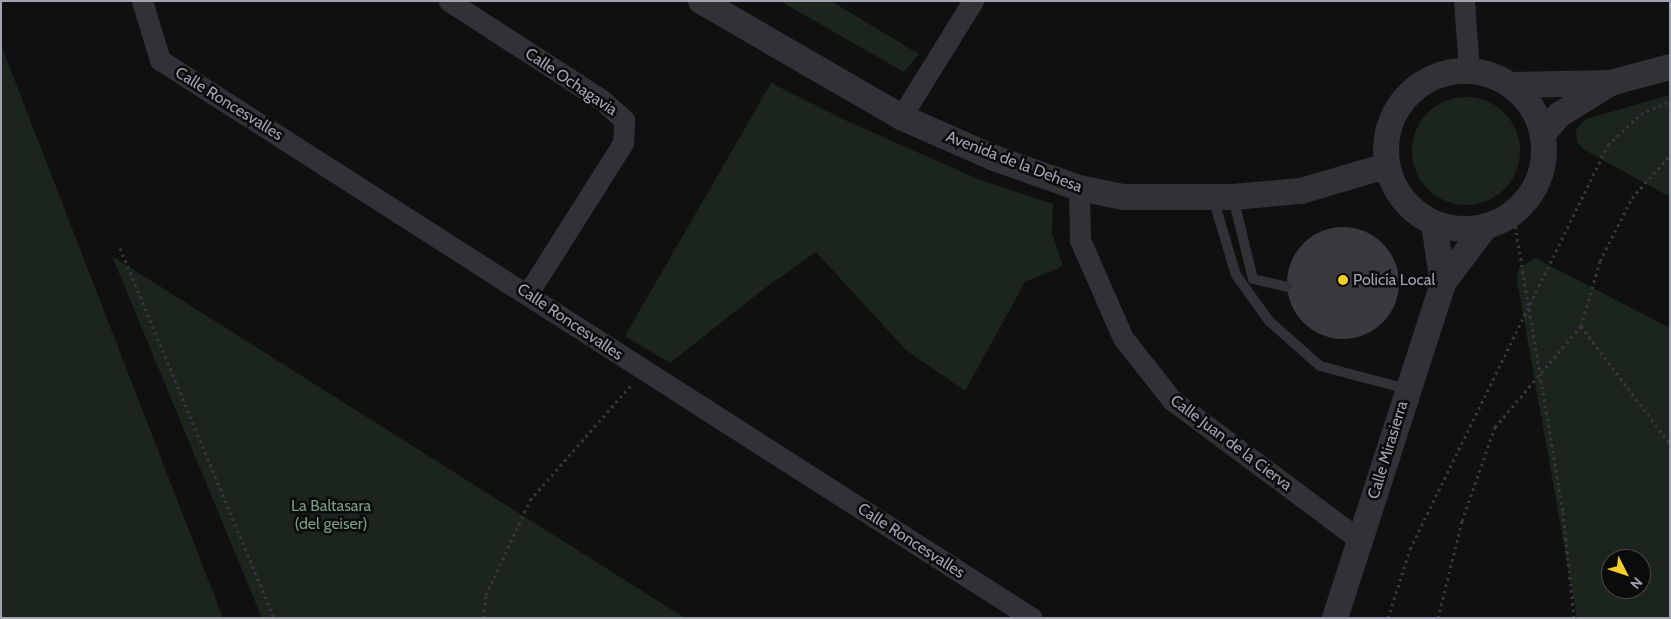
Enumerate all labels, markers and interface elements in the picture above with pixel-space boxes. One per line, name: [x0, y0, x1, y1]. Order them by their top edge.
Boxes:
street label: Calle Ochagavia: [521, 44, 621, 120]
street label: Calle Roncesvalles: [172, 63, 286, 145]
street label: Avenida de la Dehesa: [943, 127, 1085, 197]
place label: Policía Local: [1353, 270, 1435, 290]
marker: Policía Local: [1337, 274, 1349, 286]
street label: Calle Roncesvalles: [513, 279, 627, 365]
street label: Calle Juan de la Cierva: [1166, 391, 1296, 495]
street label: Calle Mirasierra: [1364, 399, 1412, 501]
park label: La Baltasara (del geiser): [291, 496, 371, 534]
street label: Calle Roncesvalles: [854, 499, 968, 583]
north arrow: [1601, 549, 1651, 599]
text: N: [1627, 574, 1647, 593]

